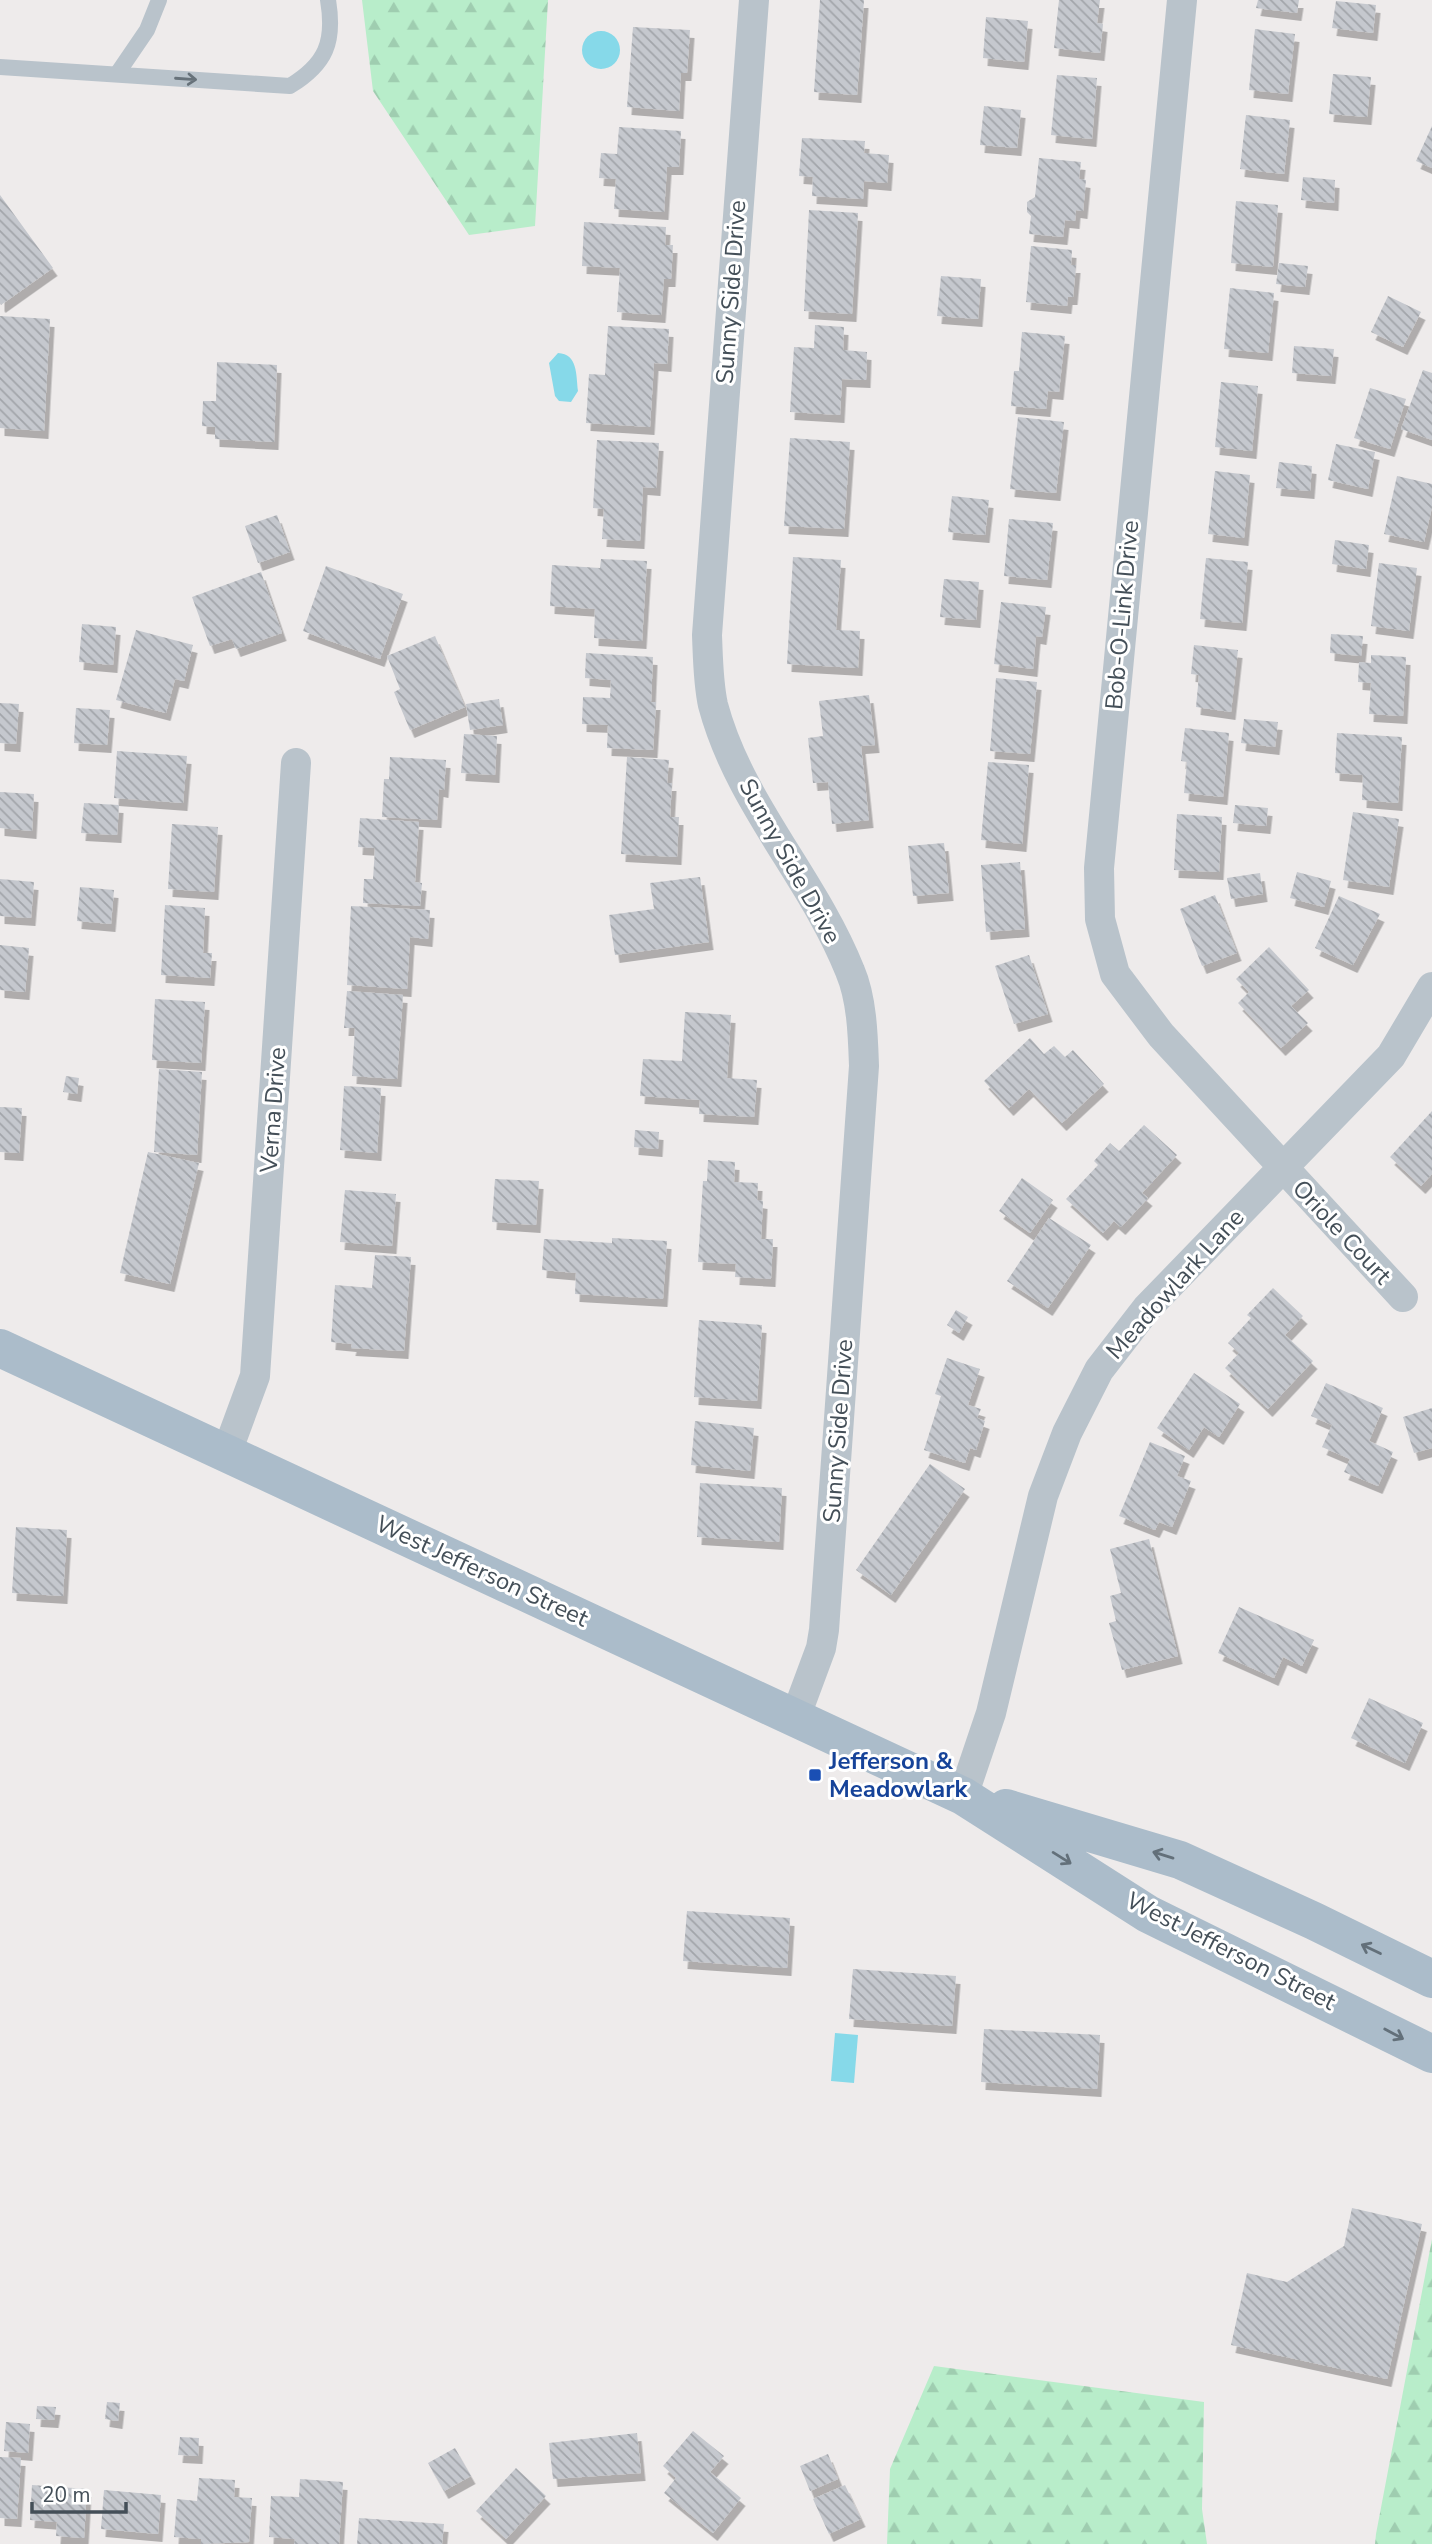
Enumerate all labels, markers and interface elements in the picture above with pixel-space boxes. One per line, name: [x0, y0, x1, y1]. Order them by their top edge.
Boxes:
one-way arrow: [174, 73, 196, 86]
street label: Sunny Side Drive: [709, 199, 753, 385]
street label: Bob-O-Link Drive: [1098, 519, 1146, 711]
street label: Sunny Side Drive: [731, 773, 849, 949]
street label: Verna Drive: [253, 1046, 293, 1175]
street label: Oriole Court: [1285, 1173, 1399, 1291]
street label: Meadowlark Lane: [1099, 1202, 1251, 1366]
street label: Sunny Side Drive: [816, 1338, 860, 1524]
street label: West Jefferson Street: [371, 1508, 594, 1635]
place label: Jefferson & Meadowlark: [828, 1745, 969, 1805]
marker: Jefferson & Meadowlark: [807, 1767, 823, 1783]
one-way arrow: [1153, 1848, 1175, 1861]
one-way arrow: [1052, 1852, 1072, 1866]
street label: West Jefferson Street: [1121, 1884, 1342, 2018]
one-way arrow: [1361, 1941, 1382, 1955]
one-way arrow: [1383, 2028, 1404, 2042]
scale bar: [32, 2470, 126, 2514]
text: 20 m: [42, 2481, 91, 2509]

